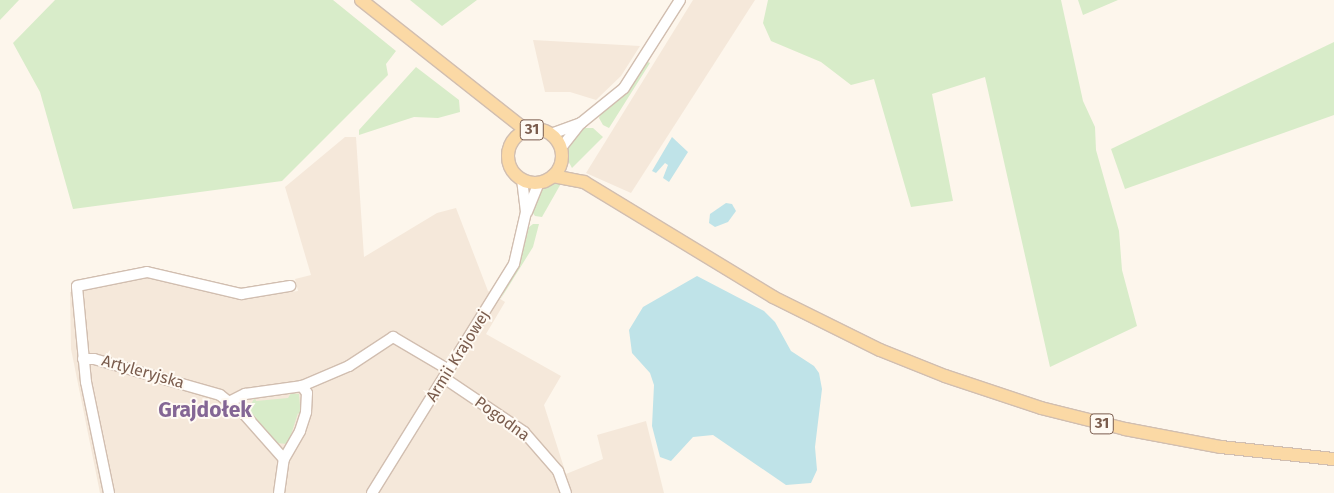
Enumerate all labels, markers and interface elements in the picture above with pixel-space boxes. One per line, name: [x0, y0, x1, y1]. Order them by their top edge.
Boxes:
road number: 31: [520, 118, 544, 142]
street label: Armii Krajowej: [422, 307, 494, 405]
street label: Artyleryjska: [100, 351, 186, 393]
street label: Pogodna: [471, 393, 533, 445]
district label: Grajdołek: [158, 397, 252, 423]
road number: 31: [1090, 412, 1114, 436]

